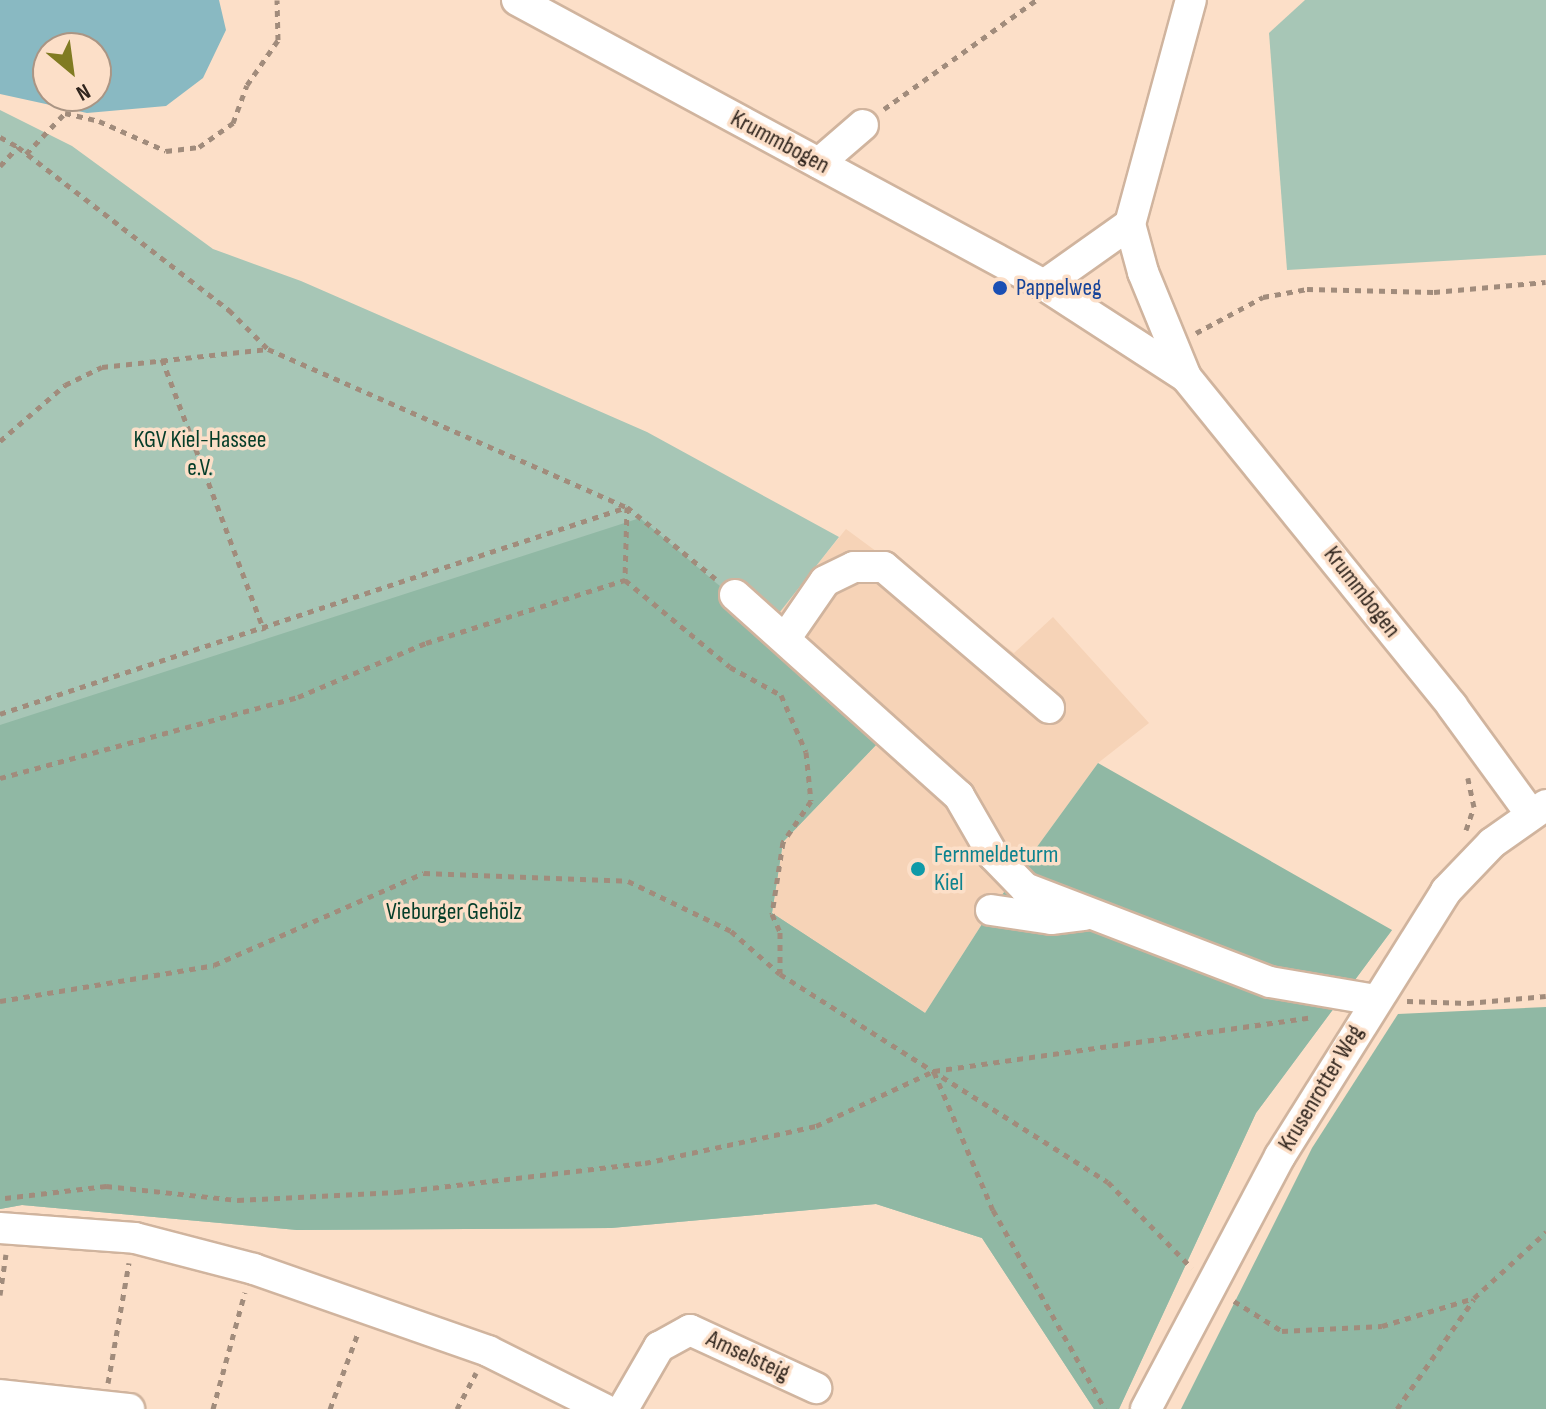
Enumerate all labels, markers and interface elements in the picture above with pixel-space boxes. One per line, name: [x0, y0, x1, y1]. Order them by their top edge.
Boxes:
north arrow: [32, 32, 112, 112]
text: N: [71, 77, 95, 106]
street label: Krummbogen: [726, 104, 834, 180]
place label: Pappelweg: [1016, 274, 1102, 302]
marker: Pappelweg: [991, 279, 1009, 297]
park label: KGV Kiel-Hassee e.V.: [133, 426, 267, 482]
street label: Krummbogen: [1317, 541, 1407, 643]
place label: Fernmeldeturm Kiel: [934, 841, 1058, 897]
marker: Fernmeldeturm Kiel: [909, 860, 927, 878]
park label: Vieburger Gehölz: [386, 898, 522, 926]
street label: Krusenrotter Weg: [1272, 1020, 1370, 1156]
street label: Amselsteig: [702, 1324, 794, 1388]

